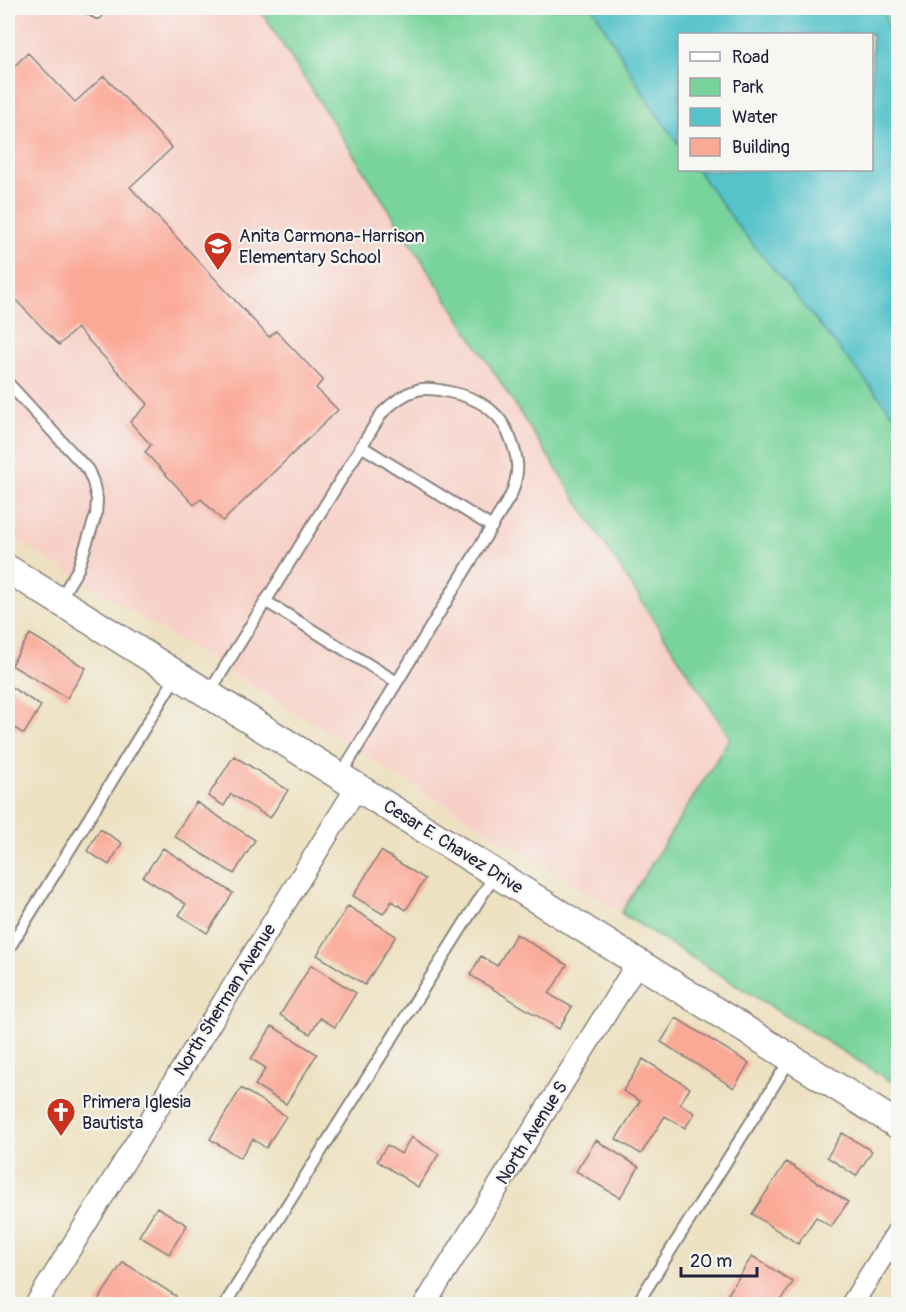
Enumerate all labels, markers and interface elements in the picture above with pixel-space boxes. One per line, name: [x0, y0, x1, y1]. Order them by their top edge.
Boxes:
legend: [678, 33, 873, 171]
text: Road: [732, 46, 769, 69]
text: Park: [732, 76, 764, 99]
text: Water: [732, 106, 778, 129]
text: Building: [732, 136, 790, 159]
place label: Anita Carmona-Harrison Elementary School: [239, 225, 425, 269]
school or university icon: Anita Carmona-Harrison Elementary School: [202, 230, 234, 272]
street label: Cesar E. Chavez Drive: [379, 795, 527, 899]
street label: North Sherman Avenue: [169, 919, 281, 1080]
street label: North Avenue S: [491, 1077, 573, 1189]
place label: Primera Iglesia Bautista: [82, 1091, 191, 1135]
church icon: Primera Iglesia Bautista: [45, 1096, 77, 1138]
scale bar: [681, 1240, 758, 1278]
text: 20 m: [690, 1250, 732, 1273]

